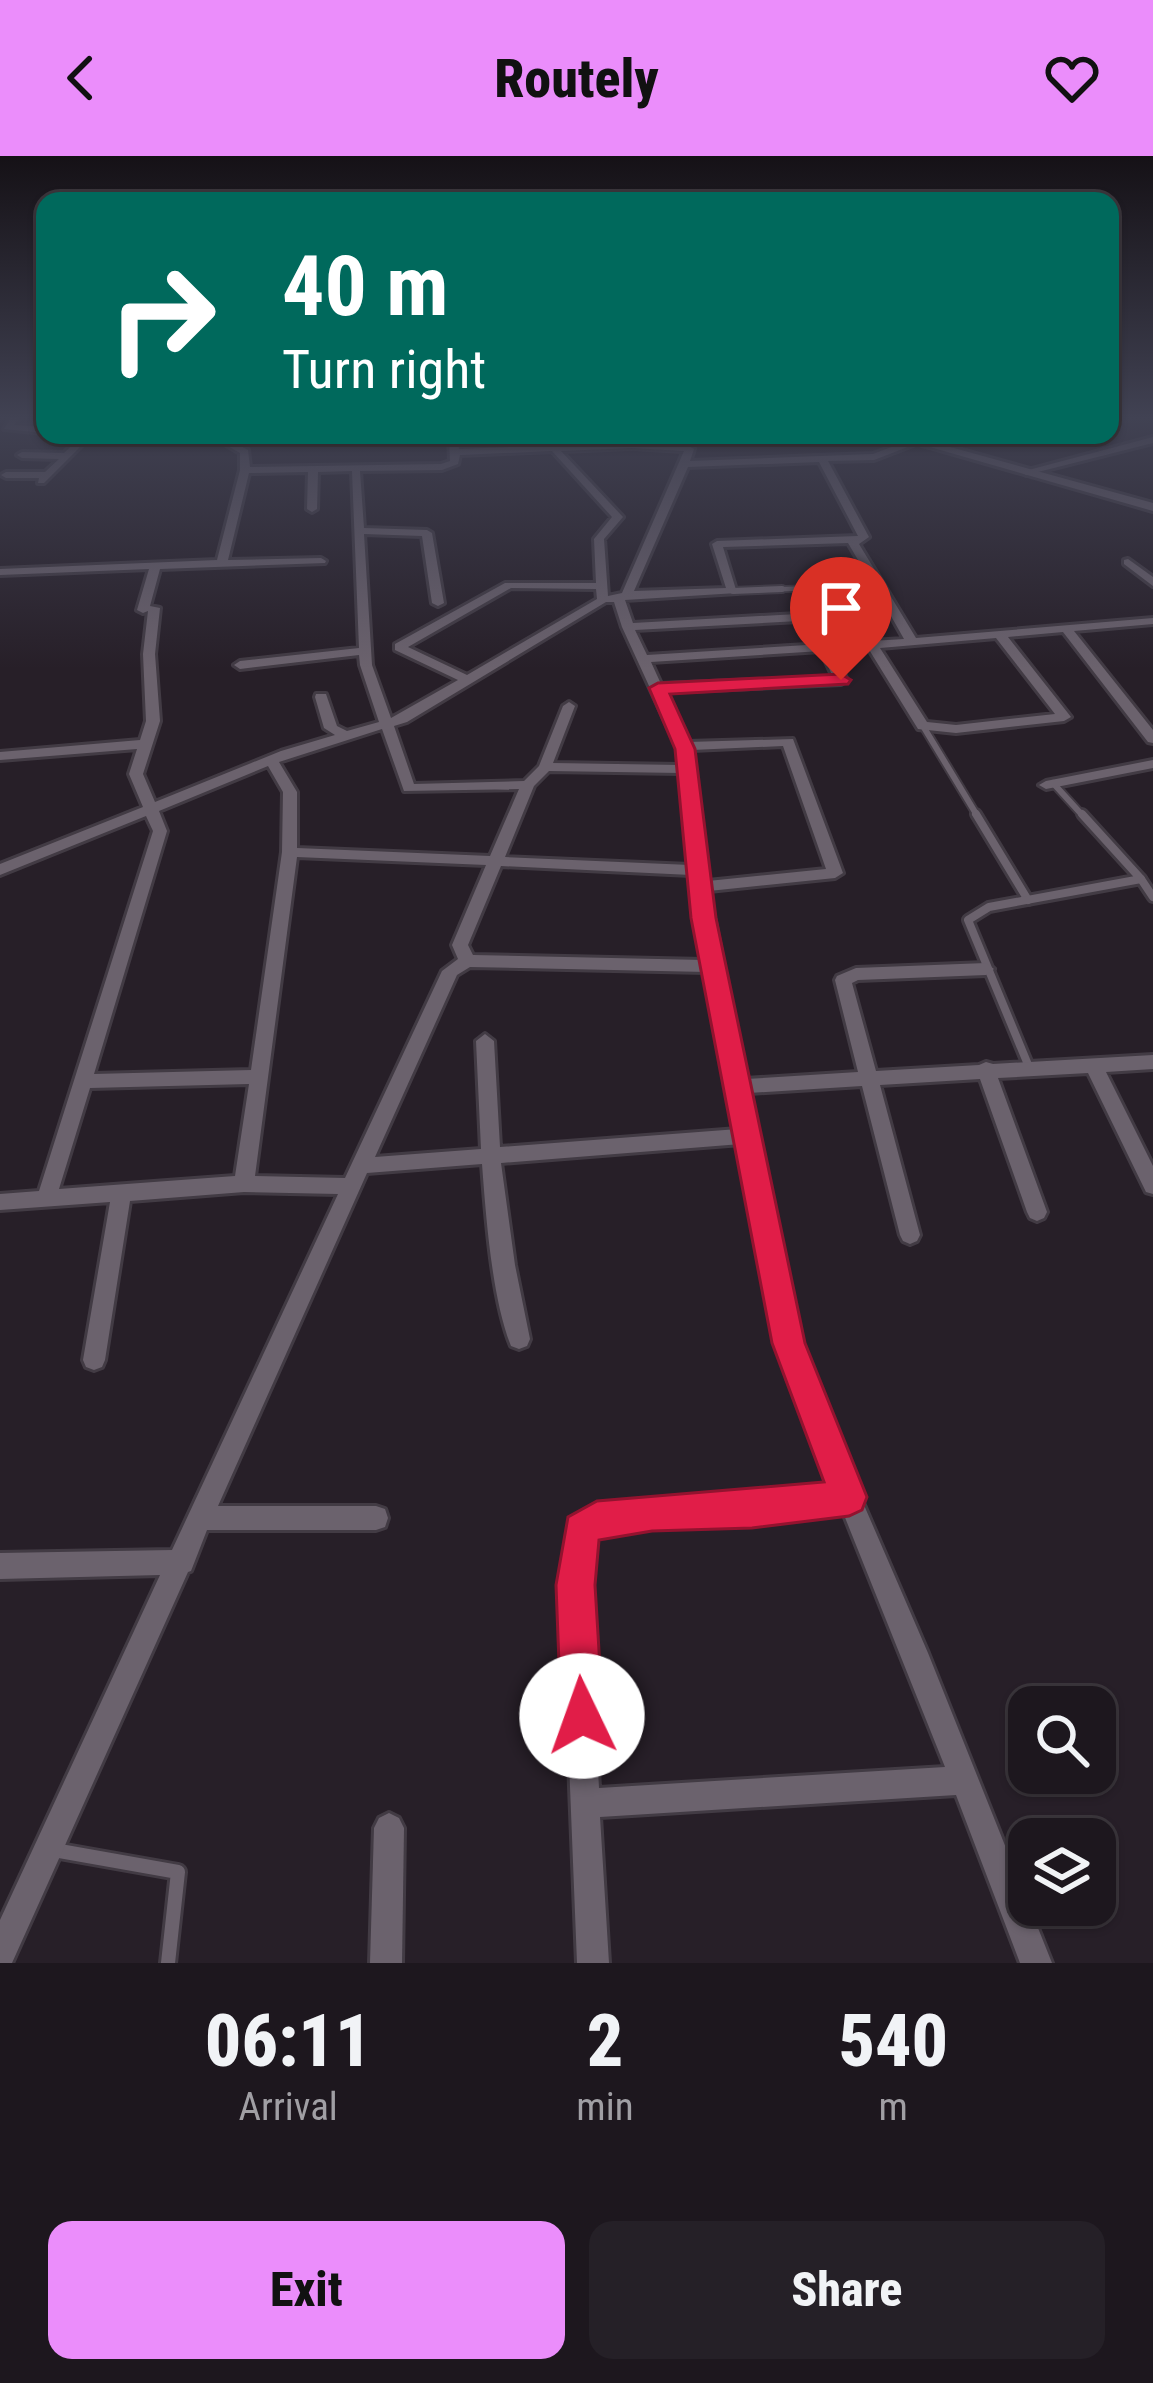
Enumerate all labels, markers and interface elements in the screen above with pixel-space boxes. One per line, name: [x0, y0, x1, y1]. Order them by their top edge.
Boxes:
icon: back: [48, 45, 114, 111]
icon: heart: [1039, 45, 1105, 111]
text: Routely: [494, 47, 659, 110]
text: 40 m: [282, 237, 449, 336]
icon: right: [84, 240, 240, 396]
text: Turn right: [282, 338, 486, 401]
pin: [790, 557, 892, 680]
icon: arrive: [808, 575, 874, 641]
position arrow: [519, 1653, 645, 1779]
map controls: [1008, 1686, 1116, 1926]
button: search: [1008, 1686, 1116, 1794]
button: layers: [1008, 1818, 1116, 1926]
text: 06:11: [205, 1999, 372, 2084]
text: 2: [587, 1999, 623, 2084]
text: 540: [838, 1999, 948, 2084]
text: Arrival: [239, 2084, 338, 2130]
text: min: [576, 2084, 634, 2130]
text: m: [879, 2084, 908, 2130]
button: Exit: [48, 2221, 565, 2359]
button: Share: [589, 2221, 1105, 2359]

